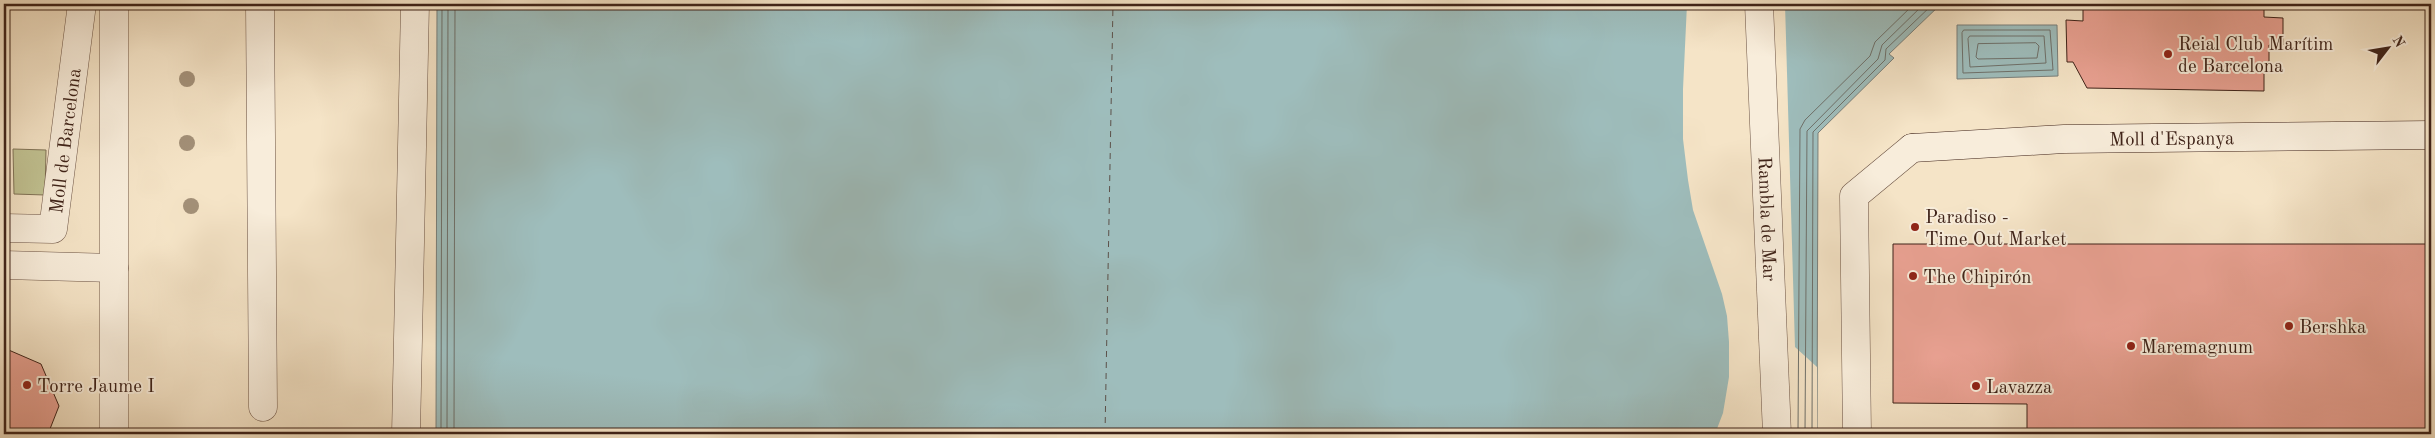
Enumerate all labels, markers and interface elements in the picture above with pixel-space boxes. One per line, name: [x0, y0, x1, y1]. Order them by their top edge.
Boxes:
north arrow: [2362, 22, 2412, 72]
text: N: [2390, 34, 2407, 50]
place label: Reial Club Marítim de Barcelona: [2178, 36, 2333, 77]
marker: Reial Club Marítim de Barcelona: [2162, 48, 2174, 60]
street label: Moll de Barcelona: [48, 67, 86, 215]
street label: Moll d'Espanya: [2109, 130, 2235, 151]
street label: Rambla de Mar: [1753, 156, 1778, 282]
place label: Paradiso - Time Out Market: [1925, 209, 2067, 250]
marker: Paradiso - Time Out Market: [1909, 221, 1921, 233]
place label: The Chipirón: [1923, 269, 2032, 288]
marker: The Chipirón: [1907, 270, 1919, 282]
place label: Bershka: [2299, 319, 2367, 338]
marker: Bershka: [2283, 320, 2295, 332]
place label: Maremagnum: [2141, 339, 2253, 358]
marker: Maremagnum: [2125, 340, 2137, 352]
place label: Torre Jaume I: [37, 378, 155, 397]
marker: Torre Jaume I: [21, 379, 33, 391]
place label: Lavazza: [1986, 379, 2053, 398]
marker: Lavazza: [1970, 380, 1982, 392]

